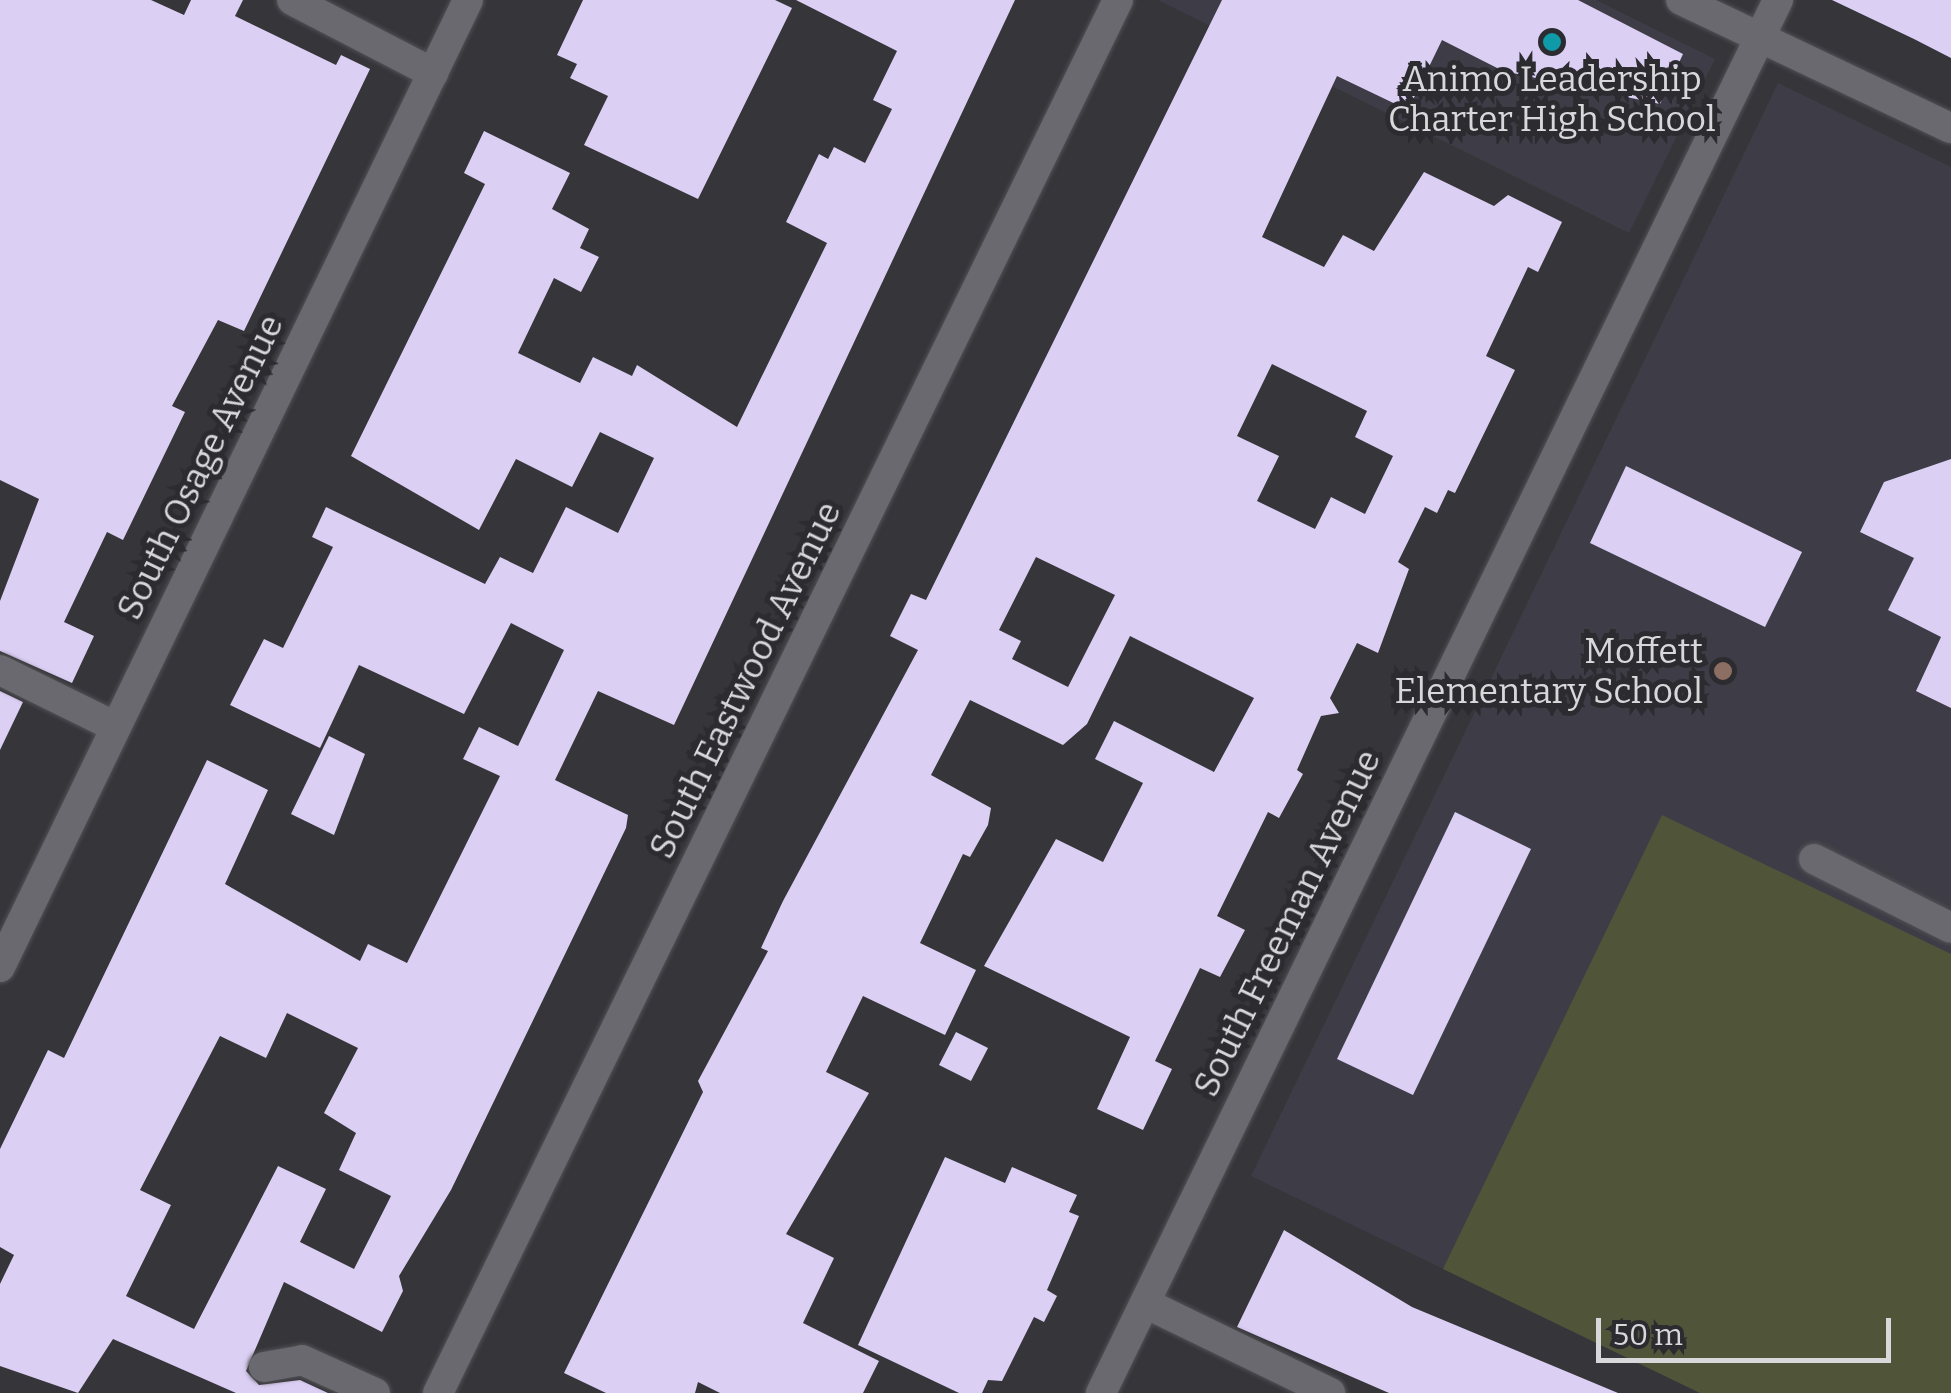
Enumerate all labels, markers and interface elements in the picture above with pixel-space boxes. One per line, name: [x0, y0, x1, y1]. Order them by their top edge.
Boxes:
marker: Animo Leadership Charter High School: [1541, 31, 1563, 53]
place label: Animo Leadership Charter High School: [1388, 58, 1716, 140]
street label: South Osage Avenue: [108, 308, 292, 626]
street label: South Eastwood Avenue: [640, 495, 850, 865]
place label: Moffett Elementary School: [1394, 630, 1703, 712]
marker: Moffett Elementary School: [1712, 660, 1734, 682]
street label: South Freeman Avenue: [1185, 743, 1389, 1103]
scale bar: [1601, 1298, 1896, 1360]
text: 50 m: [1613, 1317, 1683, 1353]

